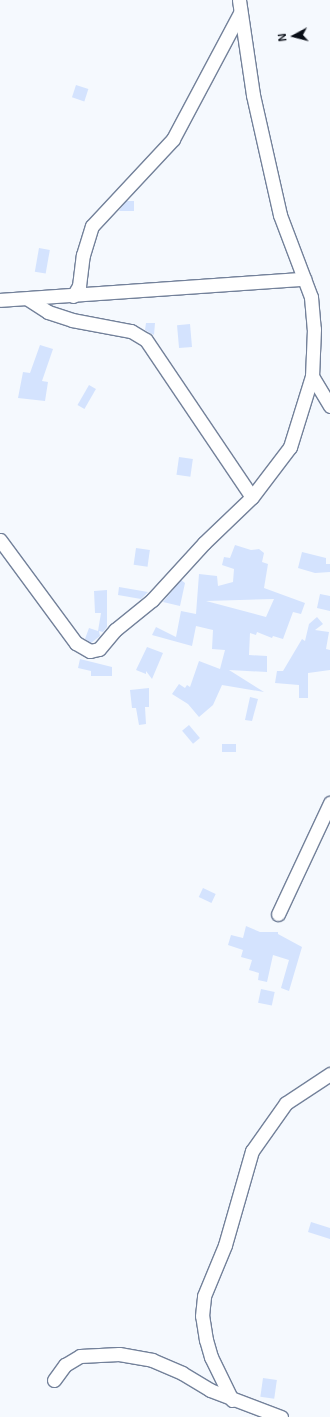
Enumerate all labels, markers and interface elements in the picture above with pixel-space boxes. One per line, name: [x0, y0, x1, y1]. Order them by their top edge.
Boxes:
north arrow: [274, 16, 314, 56]
text: N: [276, 33, 289, 42]

